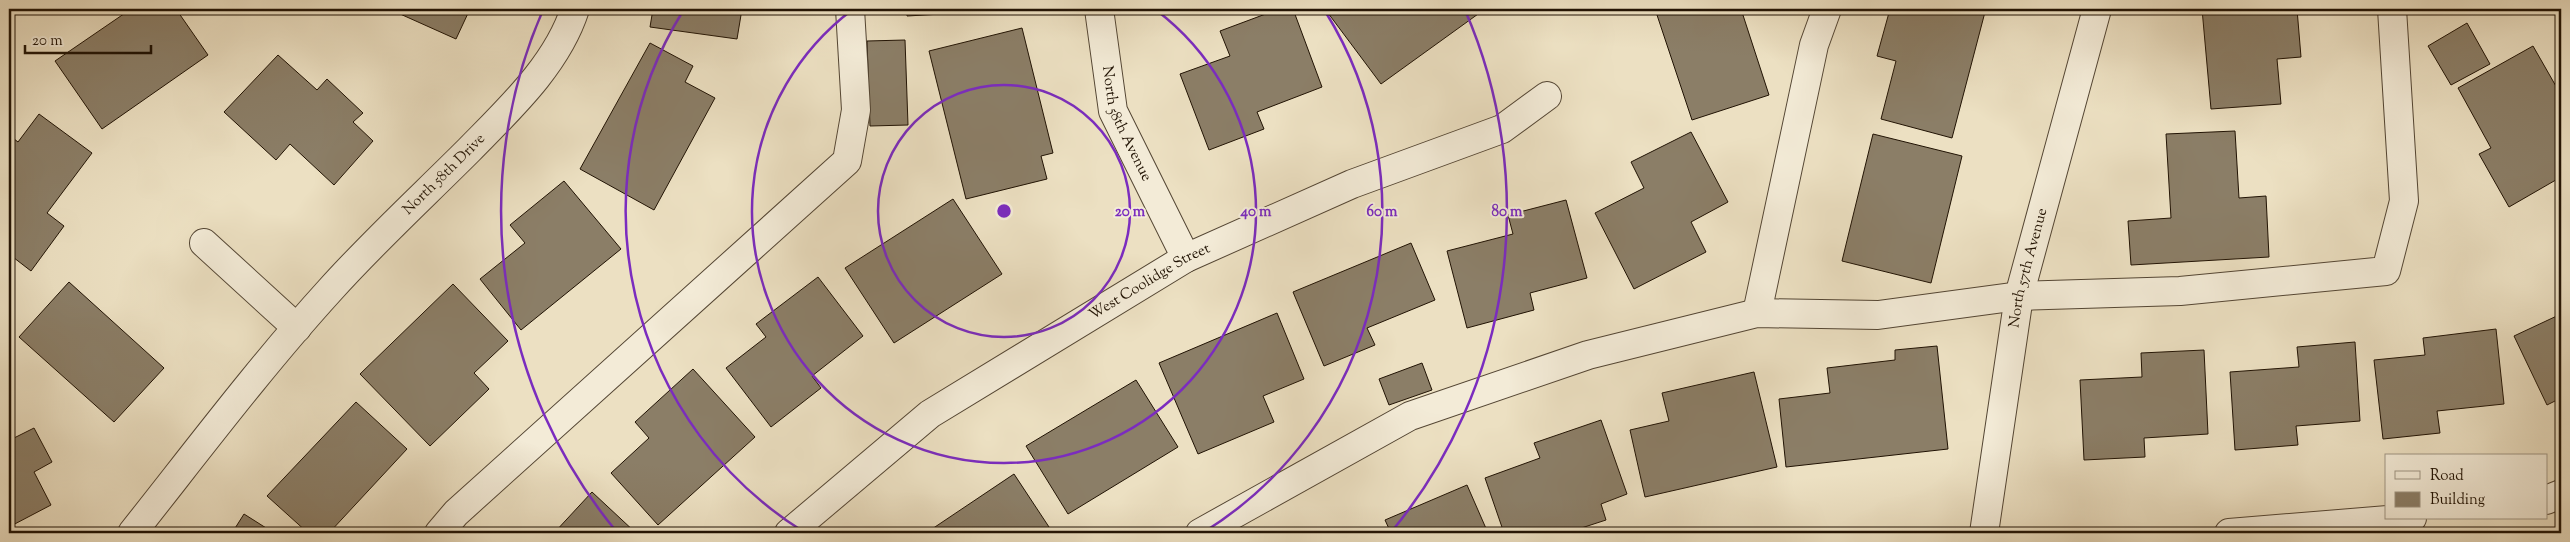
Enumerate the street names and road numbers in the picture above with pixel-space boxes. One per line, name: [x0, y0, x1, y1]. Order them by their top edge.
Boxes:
street label: North 58th Avenue: [1096, 65, 1157, 185]
street label: North 58th Drive: [398, 129, 490, 220]
street label: North 57th Avenue: [2004, 206, 2053, 329]
street label: West Coolidge Street: [1085, 238, 1213, 325]

